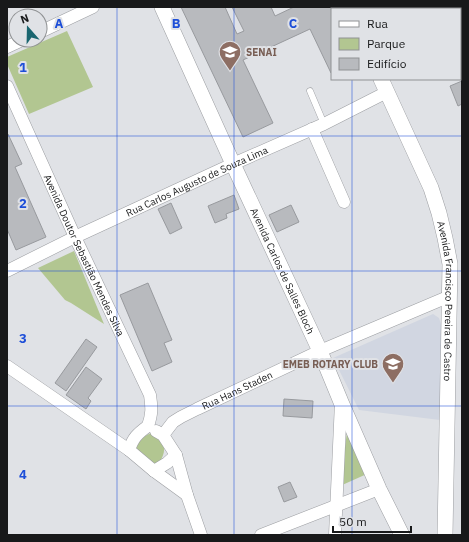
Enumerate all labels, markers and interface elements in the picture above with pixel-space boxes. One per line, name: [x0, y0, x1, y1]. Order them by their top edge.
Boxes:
north arrow: [8, 8, 48, 48]
legend: [331, 8, 461, 80]
text: N: [18, 11, 31, 27]
text: A: [55, 15, 64, 32]
text: B: [172, 15, 181, 32]
text: C: [289, 15, 298, 32]
text: Rua: [367, 16, 388, 31]
text: Parque: [367, 36, 406, 51]
school or university icon: SENAI: [217, 39, 243, 72]
place label: SENAI: [246, 46, 277, 59]
text: Edifício: [367, 56, 407, 71]
text: 1: [19, 59, 27, 76]
street label: Rua Carlos Augusto de Souza Lima: [124, 143, 270, 219]
street label: Avenida Doutor Sebastião Mendes Silva: [41, 172, 128, 339]
text: 2: [19, 195, 27, 212]
street label: Avenida Carlos de Salles Bloch: [248, 206, 318, 336]
street label: Avenida Francisco Pereira de Castro: [435, 220, 457, 382]
text: 3: [19, 330, 27, 347]
school or university icon: EMEB ROTARY CLUB: [380, 351, 406, 384]
place label: EMEB ROTARY CLUB: [283, 358, 378, 371]
street label: Rua Hans Staden: [200, 368, 275, 412]
text: 4: [19, 466, 27, 483]
scale bar: [333, 508, 411, 534]
text: 50 m: [339, 514, 367, 529]

